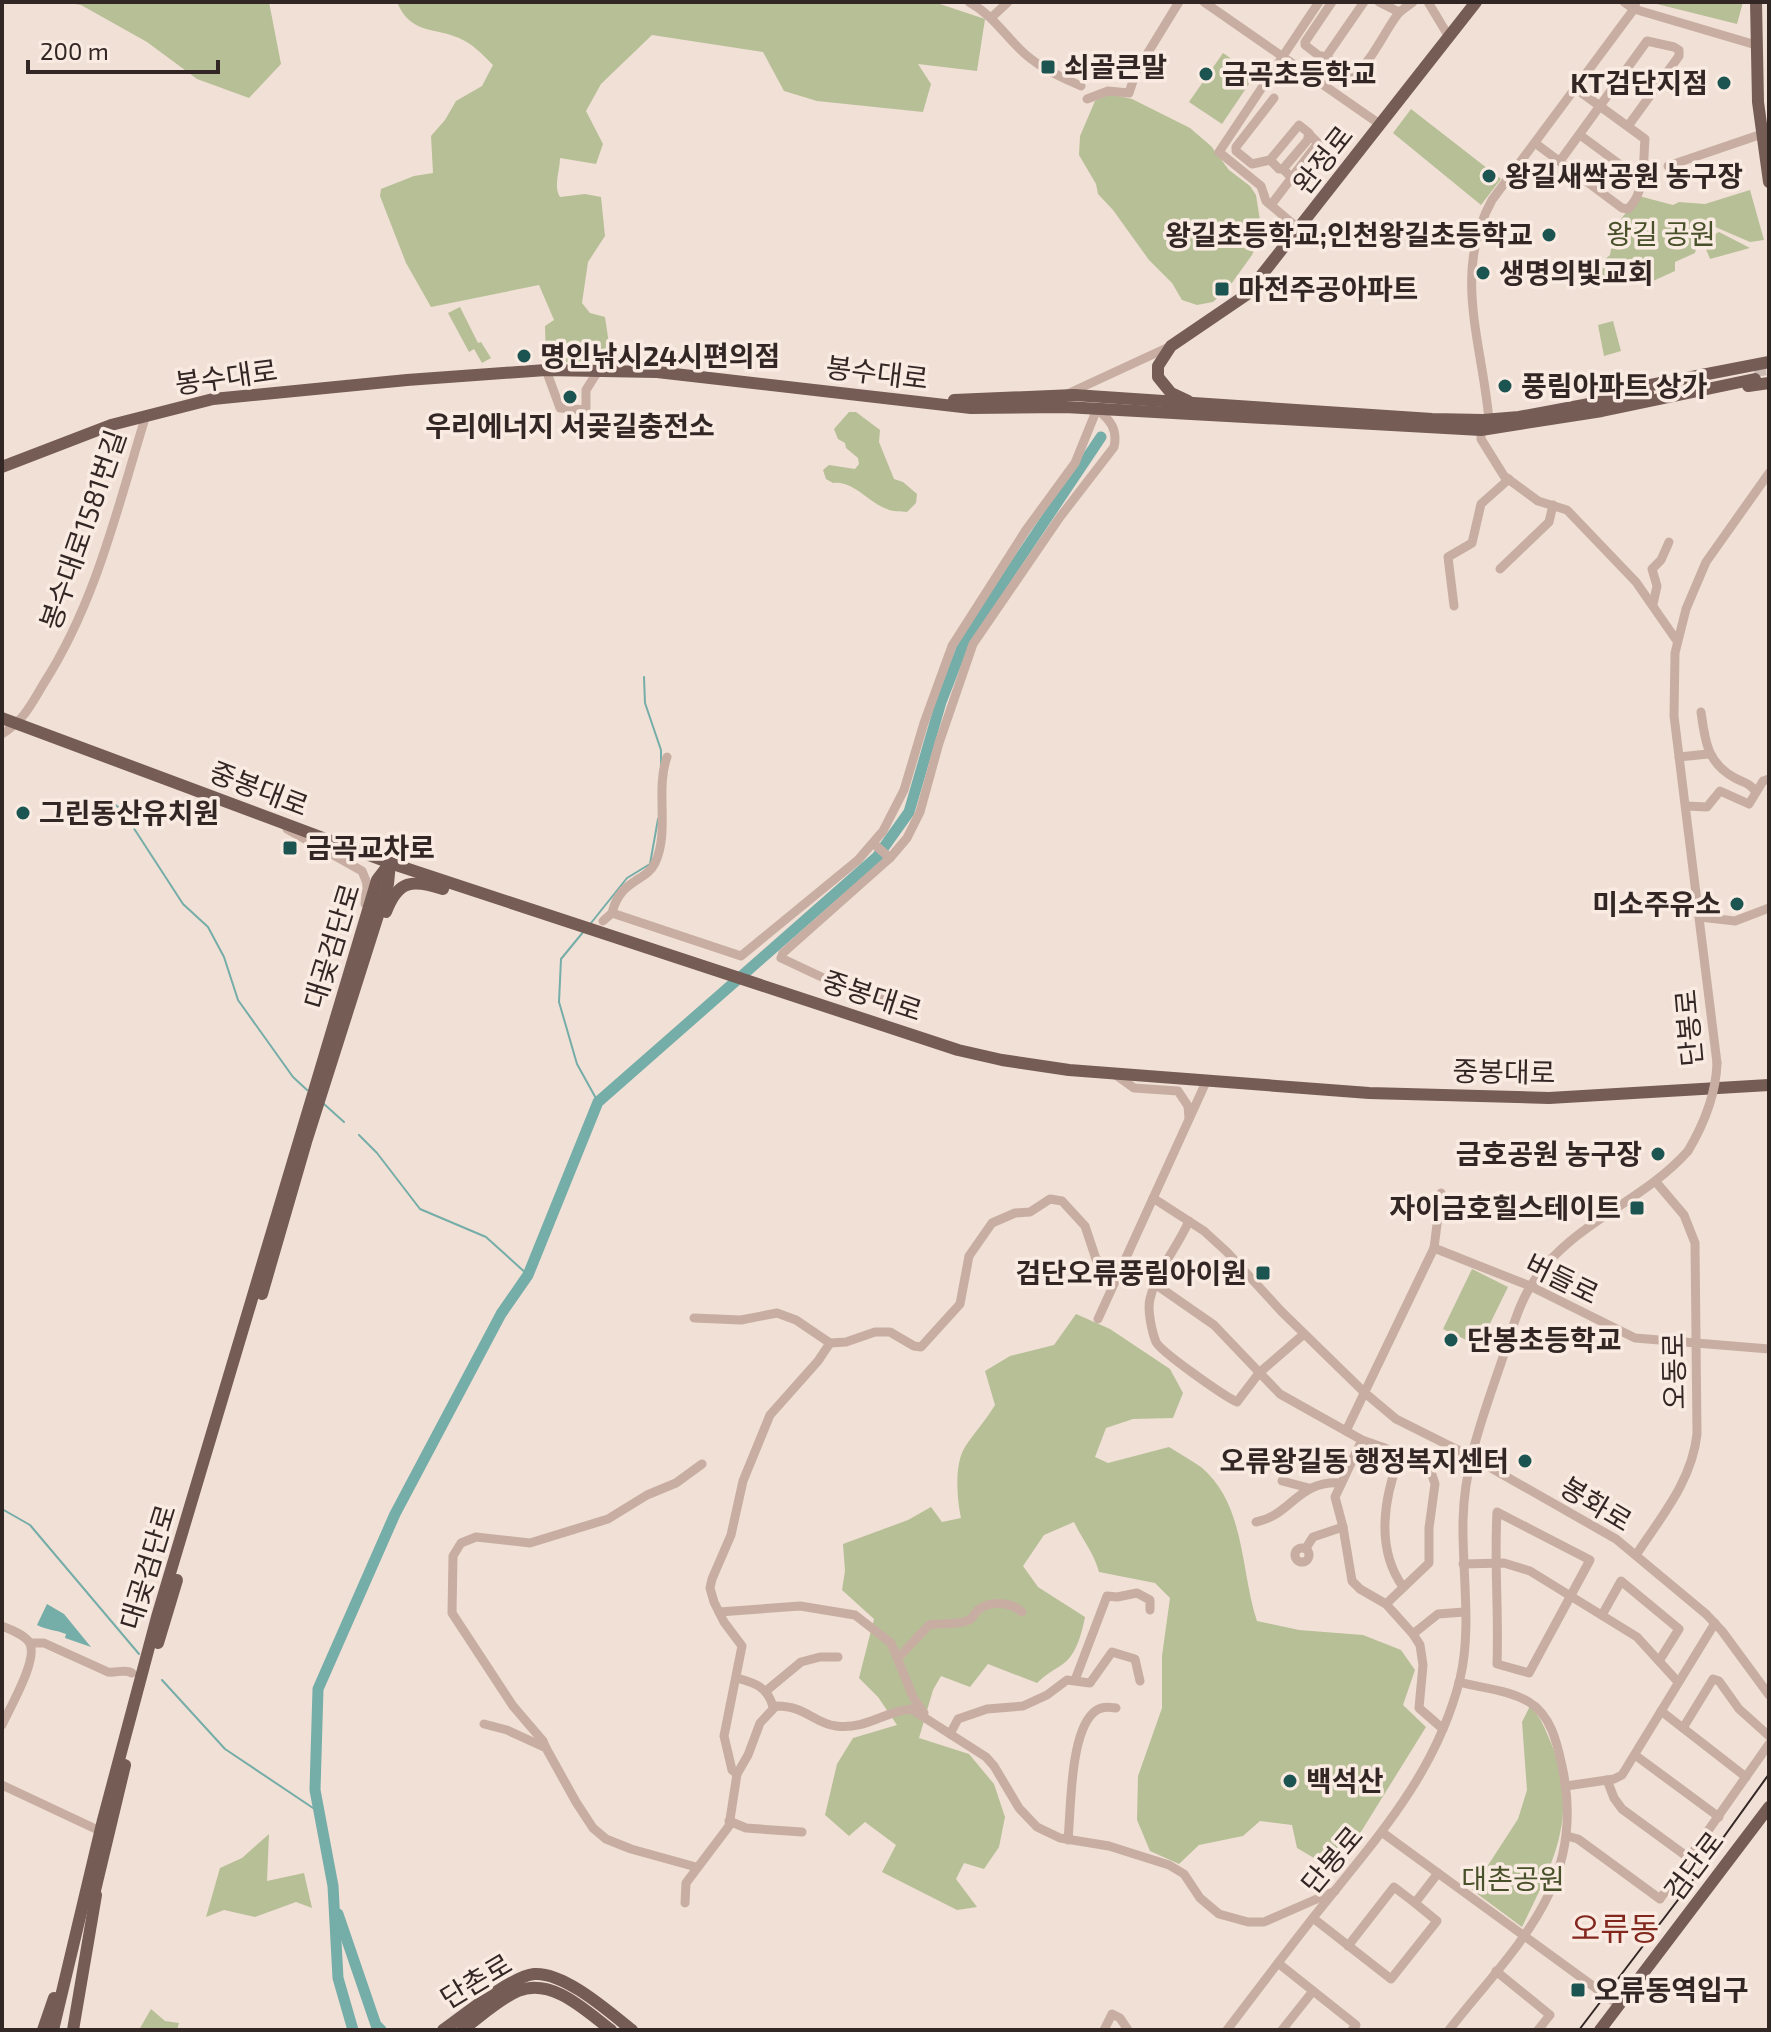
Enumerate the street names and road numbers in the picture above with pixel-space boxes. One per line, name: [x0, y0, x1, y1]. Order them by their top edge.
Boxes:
street label: 완정로: [1285, 118, 1359, 200]
street label: 봉수대로: [824, 349, 930, 395]
street label: 봉수대로: [172, 352, 279, 400]
street label: 봉수대로1581번길: [32, 425, 132, 634]
street label: 중봉대로: [205, 754, 314, 822]
street label: 대곶검단로: [296, 879, 366, 1012]
street label: 중봉대로: [818, 963, 927, 1027]
street label: 단봉로: [1668, 988, 1708, 1068]
street label: 중봉대로: [1452, 1053, 1556, 1089]
street label: 버들로: [1520, 1246, 1605, 1310]
street label: 오동로: [1655, 1332, 1691, 1410]
street label: 봉화로: [1555, 1469, 1638, 1538]
street label: 대곶검단로: [112, 1500, 182, 1633]
street label: 단봉로: [1293, 1819, 1369, 1900]
street label: 검단로: [1656, 1824, 1730, 1906]
street label: 단촌로: [434, 1946, 517, 2015]

